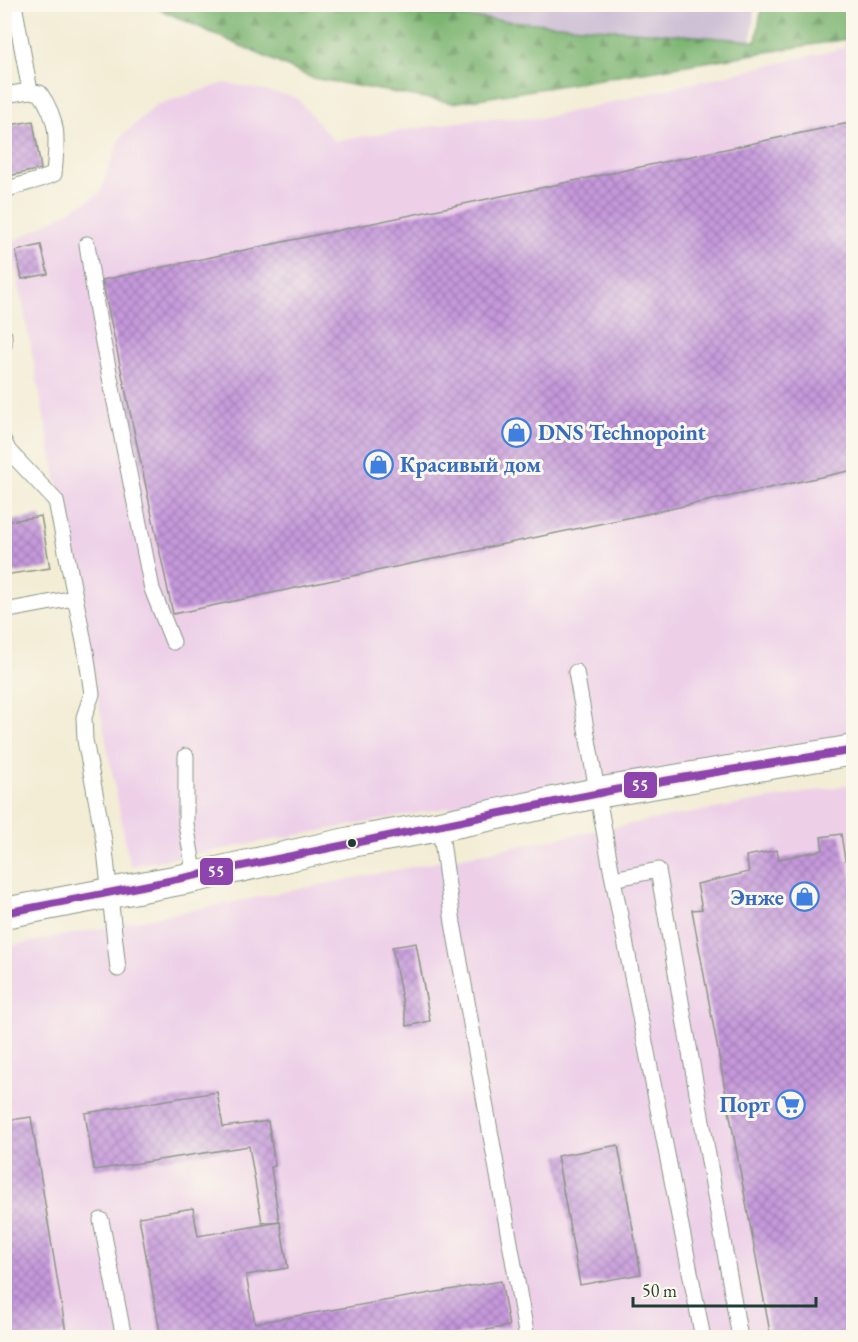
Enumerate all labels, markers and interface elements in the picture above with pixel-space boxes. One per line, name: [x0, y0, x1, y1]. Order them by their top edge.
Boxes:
shop icon: DNS Technopoint: [501, 416, 533, 448]
place label: DNS Technopoint: [538, 418, 706, 447]
shop icon: Красивый дом: [363, 448, 395, 480]
place label: Красивый дом: [400, 450, 541, 479]
line badge: 55: [623, 771, 658, 799]
text: 55: [632, 775, 648, 796]
unlabelled marker: [346, 837, 358, 849]
line badge: 55: [199, 857, 234, 886]
text: 55: [208, 861, 224, 882]
shop icon: Энже: [789, 881, 821, 913]
place label: Энже: [730, 883, 784, 912]
supermarket icon: Порт: [775, 1088, 807, 1120]
place label: Порт: [720, 1090, 770, 1119]
scale bar: [633, 1270, 816, 1308]
text: 50 m: [642, 1279, 677, 1302]

